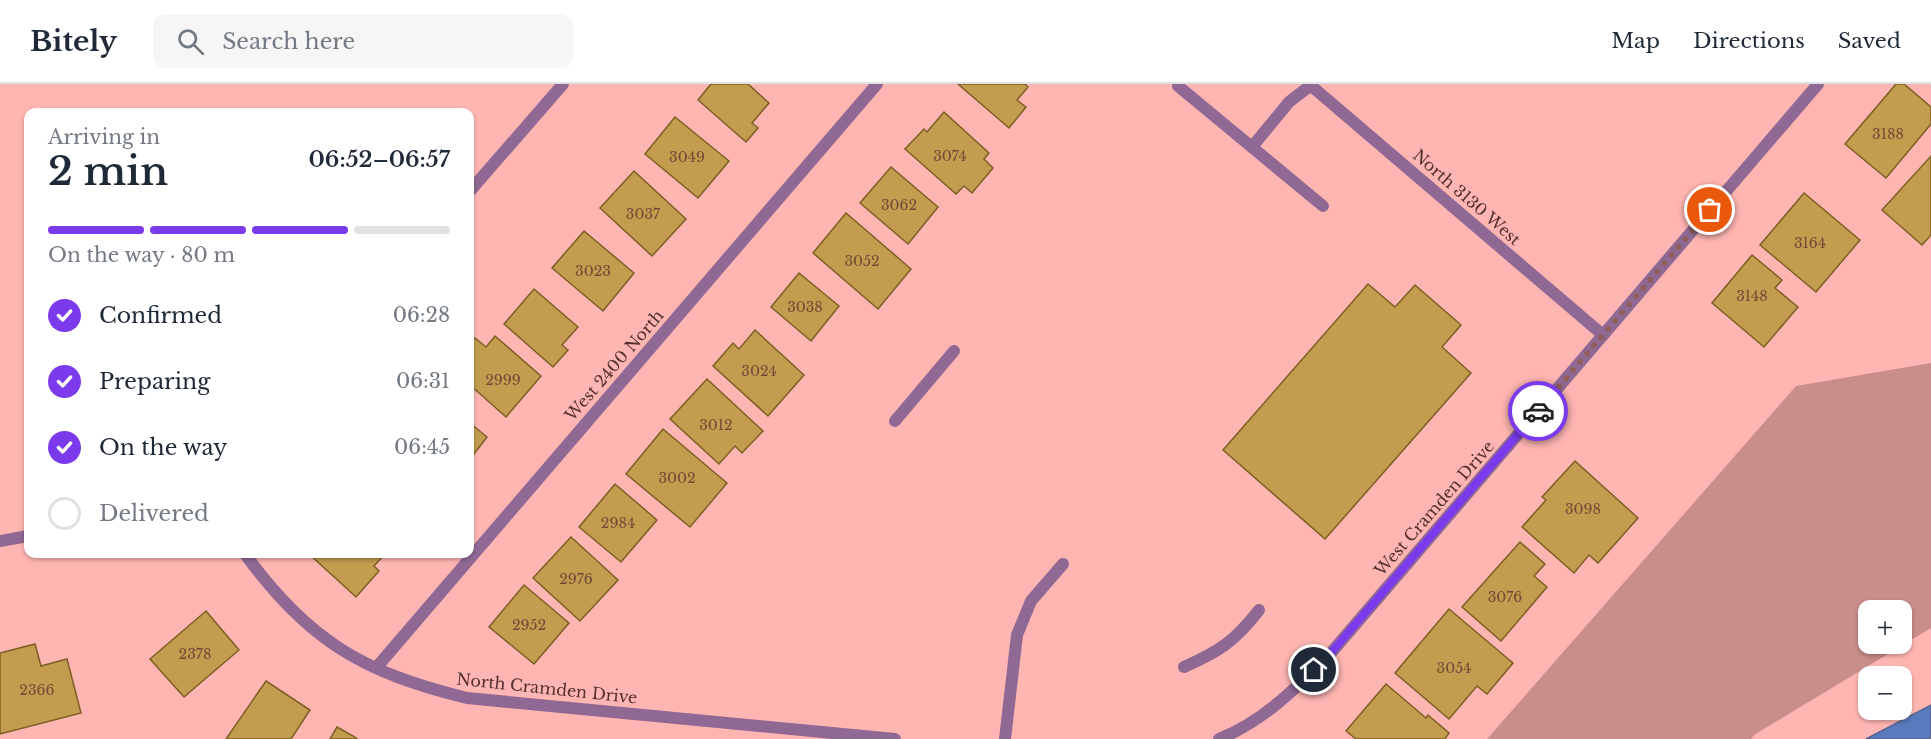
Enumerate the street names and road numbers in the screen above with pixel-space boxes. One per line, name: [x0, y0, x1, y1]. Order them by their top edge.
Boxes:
street label: North 3130 West: [1409, 145, 1525, 249]
street label: West 2400 North: [560, 305, 668, 425]
street label: West Cramden Drive: [1369, 436, 1498, 580]
street label: North Cramden Drive: [456, 669, 638, 707]

